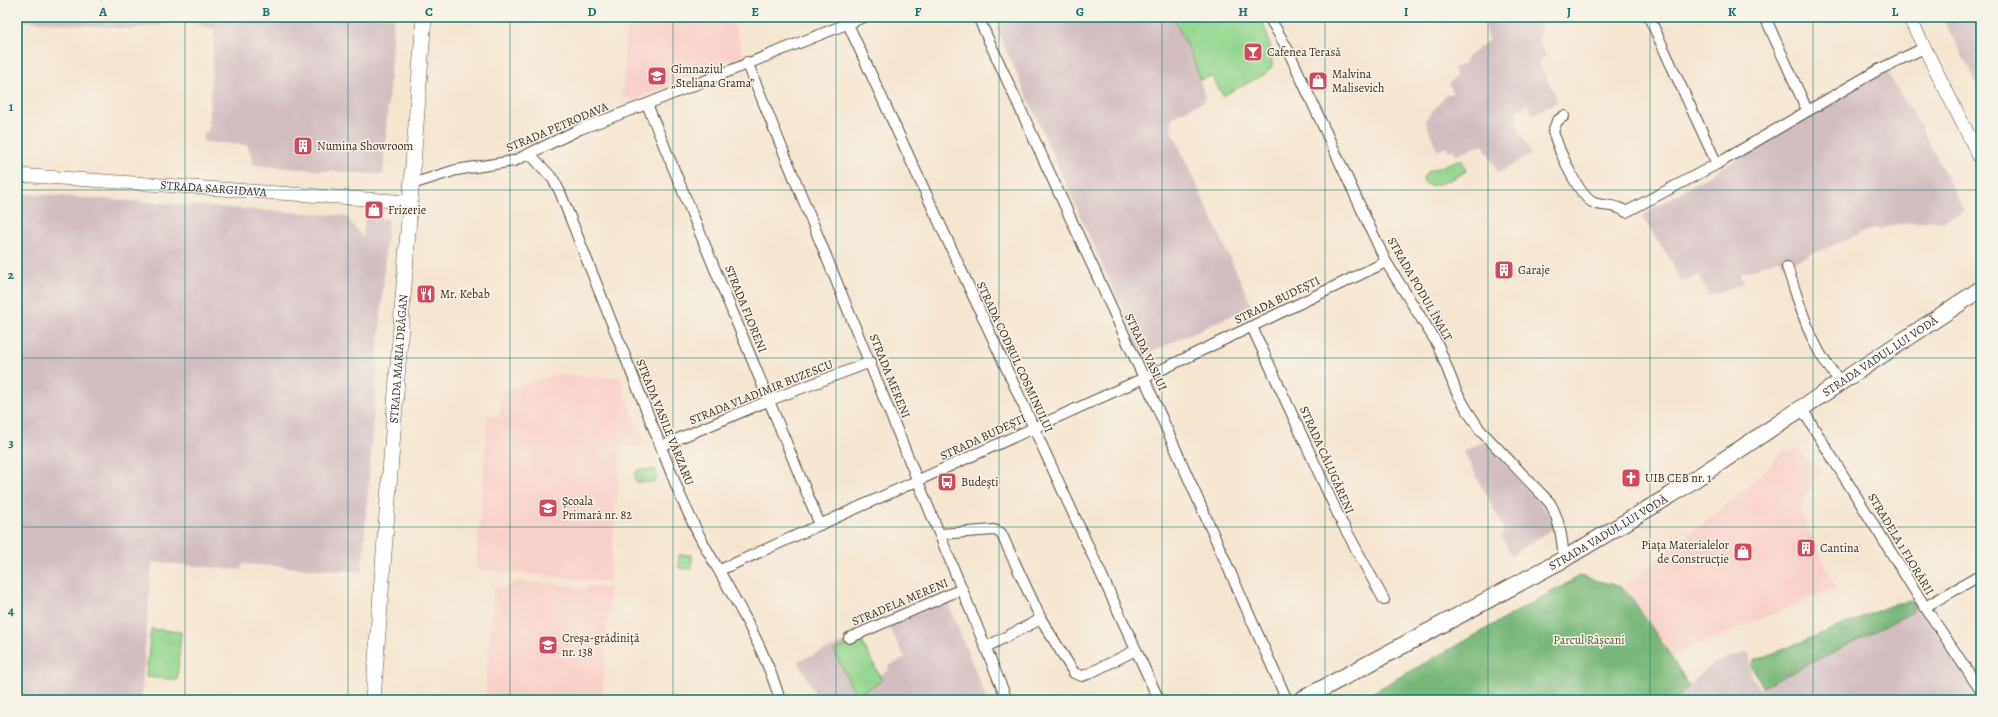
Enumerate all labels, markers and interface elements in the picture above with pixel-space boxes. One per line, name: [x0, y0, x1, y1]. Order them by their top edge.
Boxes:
text: A: [98, 3, 108, 20]
text: B: [262, 3, 270, 20]
text: C: [425, 3, 433, 20]
text: D: [587, 3, 597, 20]
text: E: [751, 3, 759, 20]
text: F: [915, 3, 922, 20]
text: G: [1076, 3, 1084, 20]
text: H: [1238, 3, 1248, 20]
text: I: [1404, 3, 1409, 20]
text: J: [1567, 3, 1571, 20]
text: K: [1728, 3, 1737, 20]
text: L: [1892, 3, 1899, 20]
bar icon: Cafenea Terasă: [1242, 41, 1264, 63]
place label: Cafenea Terasă: [1267, 44, 1341, 60]
place label: Gimnaziul „Steliana Grama”: [671, 61, 754, 91]
school or university icon: Gimnaziul „Steliana Grama”: [646, 65, 668, 87]
place label: Malvina Malisevich: [1332, 66, 1385, 96]
shop icon: Malvina Malisevich: [1307, 70, 1329, 92]
text: 1: [9, 98, 14, 115]
street label: STRADA PETRODAVA: [504, 98, 611, 156]
building icon: Numina Showroom: [292, 135, 314, 157]
place label: Numina Showroom: [317, 138, 413, 154]
street label: STRADA SARGIDAVA: [160, 177, 268, 200]
shop icon: Frizerie: [363, 199, 385, 221]
place label: Frizerie: [388, 202, 426, 218]
street label: STRADA PODUL ÎNALT: [1384, 234, 1456, 344]
building icon: Garaje: [1493, 259, 1515, 281]
place label: Garaje: [1518, 262, 1550, 278]
street label: STRADA FLORENI: [721, 263, 771, 355]
text: 2: [8, 266, 15, 283]
street label: STRADA BUDEȘTI: [1232, 272, 1322, 328]
street label: STRADA CODRUL COSMINULUI: [973, 279, 1057, 435]
restaurant icon: Mr. Kebab: [415, 283, 437, 305]
place label: Mr. Kebab: [440, 286, 490, 302]
street label: STRADA MARIA DRĂGAN: [386, 293, 411, 424]
street label: STRADA VASLUI: [1121, 311, 1171, 393]
street label: STRADA VADUL LUI VODĂ: [1819, 311, 1942, 400]
street label: STRADA MERENI: [866, 331, 914, 421]
street label: STRADA VASILE VĂRZARU: [632, 356, 698, 488]
street label: STRADA VLADIMIR BUZESCU: [687, 356, 835, 428]
street label: STRADA CĂLUGĂRENI: [1296, 404, 1358, 516]
street label: STRADA BUDEȘTI: [937, 410, 1029, 464]
text: 3: [8, 434, 14, 451]
church icon: UIB CEB nr. 1: [1620, 467, 1642, 489]
place label: UIB CEB nr. 1: [1645, 470, 1711, 486]
bus stop icon: Budești: [936, 471, 958, 493]
place label: Budești: [961, 474, 999, 490]
street label: STRADA VADUL LUI VODĂ: [1546, 490, 1671, 574]
street label: STRADELA 1 FLORĂRII: [1864, 490, 1938, 598]
place label: Școala Primară nr. 82: [562, 493, 632, 523]
school or university icon: Școala Primară nr. 82: [537, 497, 559, 519]
place label: Piața Materialelor de Construcție: [1641, 537, 1729, 567]
building icon: Cantina: [1795, 537, 1817, 559]
place label: Cantina: [1820, 540, 1860, 556]
shop icon: Piața Materialelor de Construcție: [1732, 541, 1754, 563]
street label: STRADELA MERENI: [849, 574, 951, 630]
text: 4: [8, 602, 14, 619]
place label: Creșa-grădiniță nr. 138: [562, 630, 640, 660]
park label: Parcul Râșcani: [1553, 632, 1625, 648]
school or university icon: Creșa-grădiniță nr. 138: [537, 634, 559, 656]

